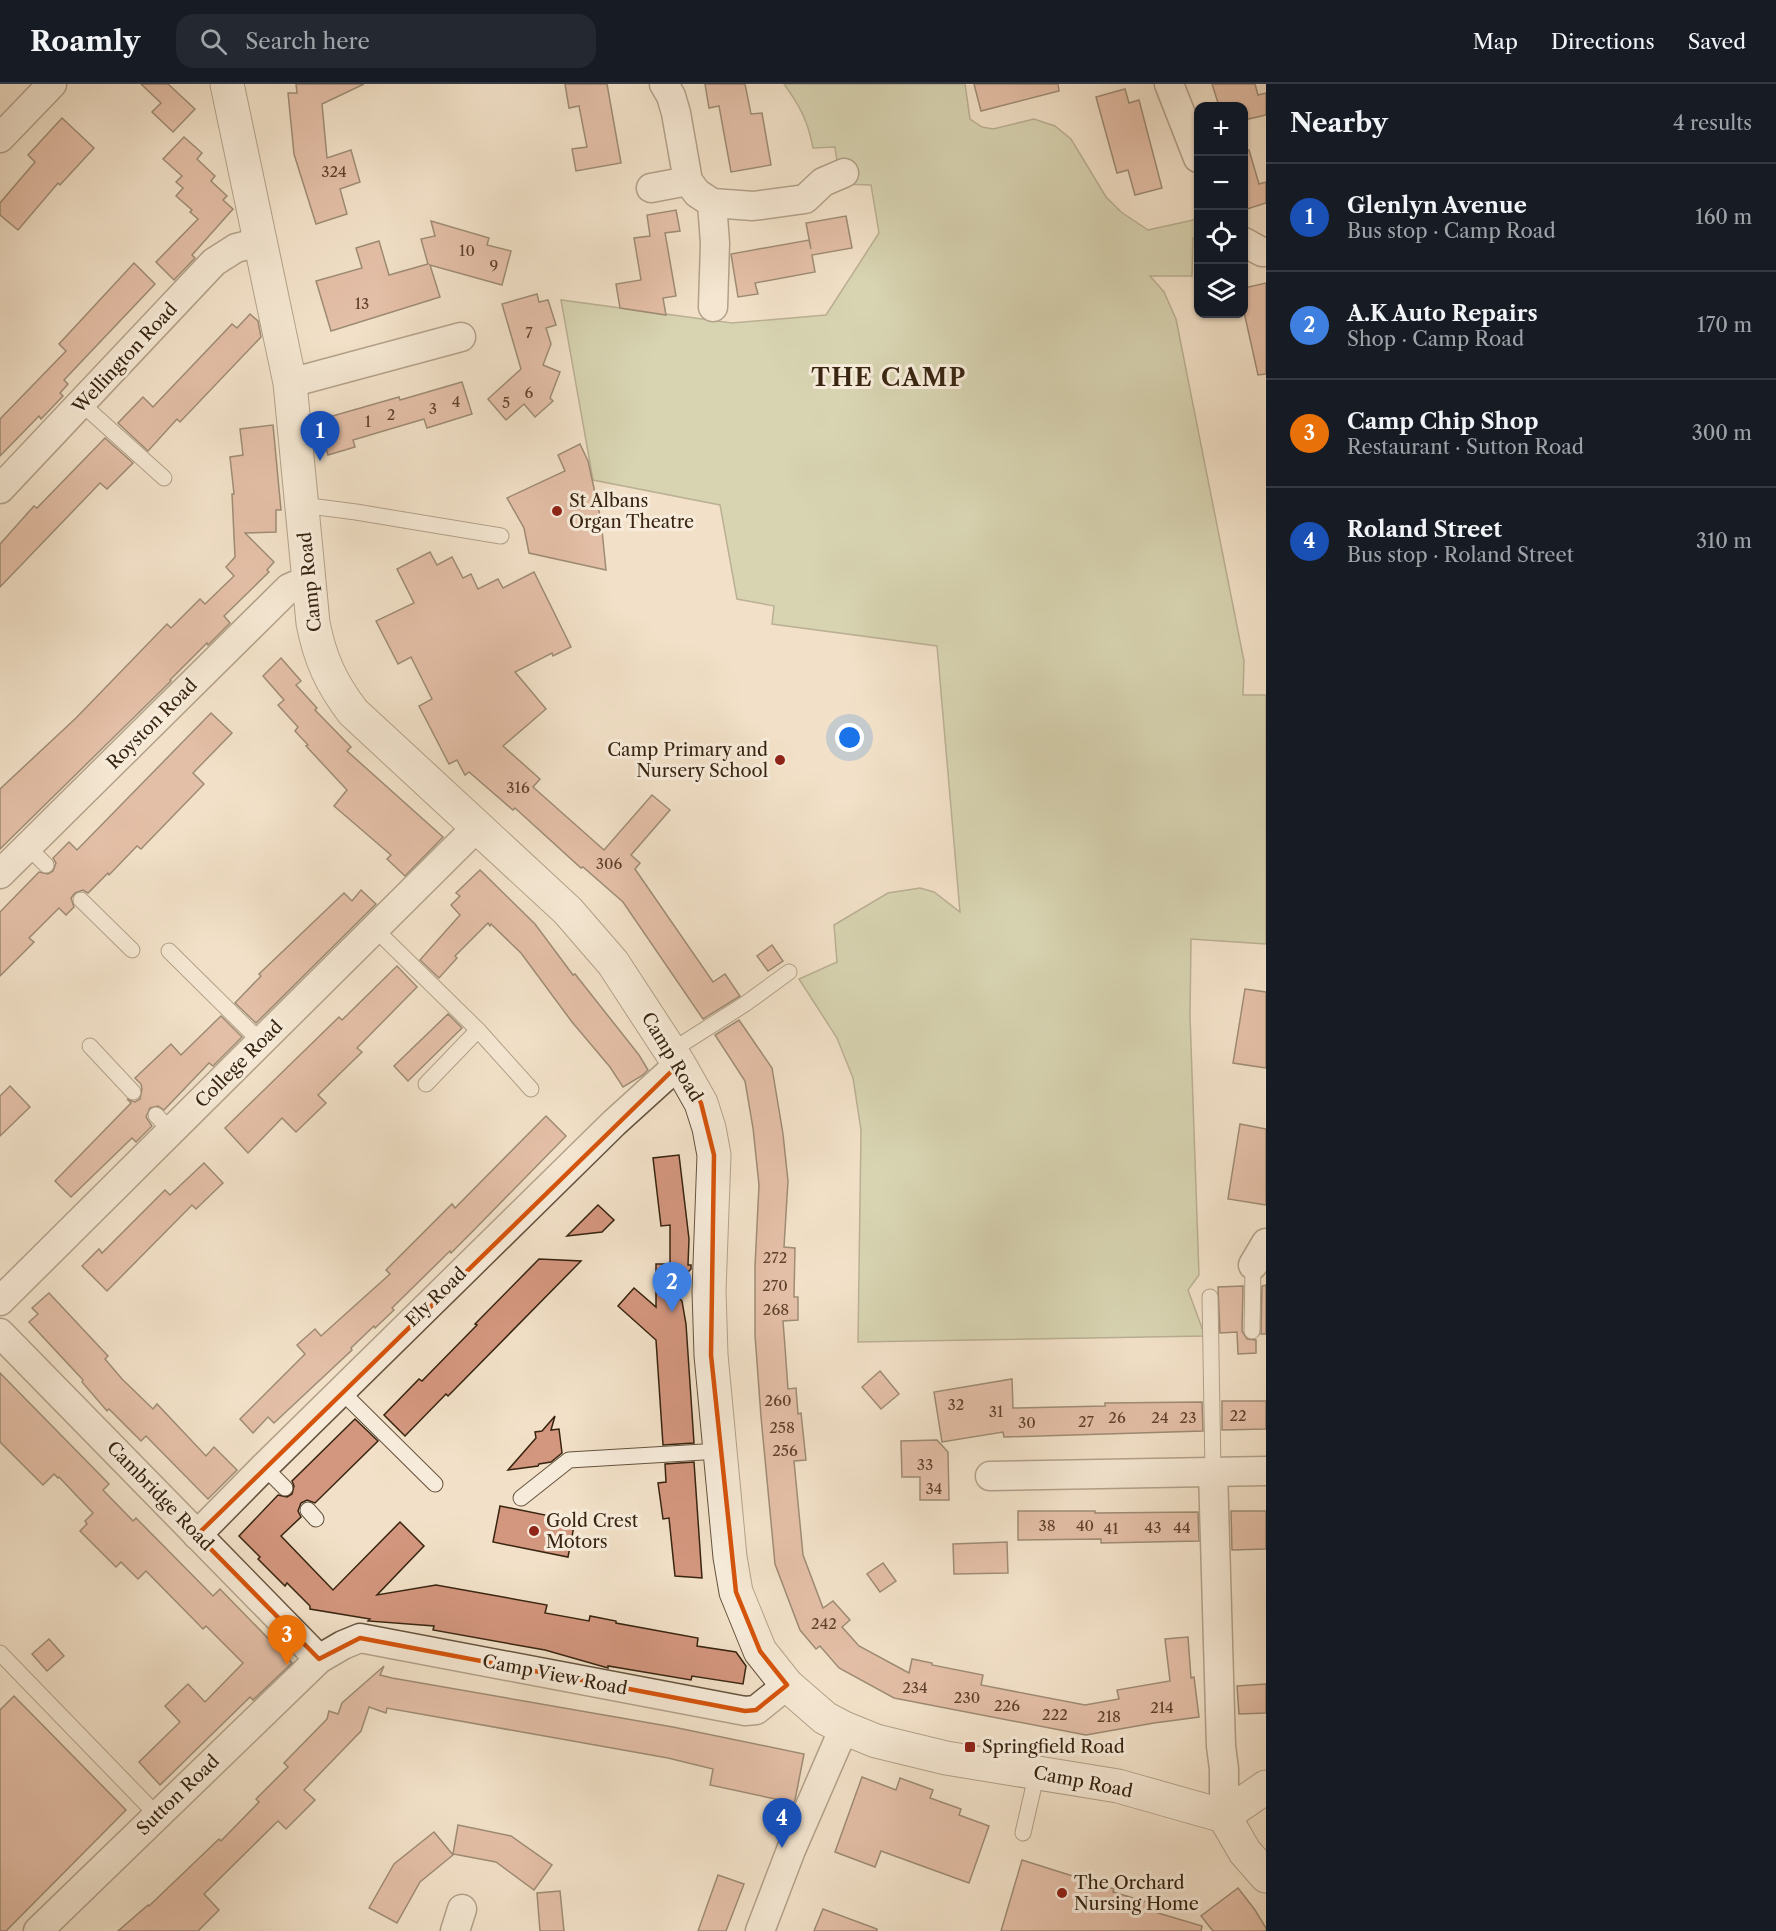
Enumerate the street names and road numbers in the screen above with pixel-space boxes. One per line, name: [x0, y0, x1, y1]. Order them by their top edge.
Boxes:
street label: Wellington Road: [67, 298, 182, 419]
street label: Camp Road: [294, 531, 326, 633]
street label: Royston Road: [102, 674, 202, 774]
street label: Camp Road: [637, 1008, 707, 1106]
street label: College Road: [191, 1016, 287, 1112]
street label: Ely Road: [401, 1263, 471, 1331]
street label: Cambridge Road: [102, 1437, 218, 1555]
street label: Camp View Road: [481, 1650, 629, 1700]
street label: Sutton Road: [132, 1750, 224, 1840]
street label: Camp Road: [1032, 1762, 1134, 1802]

